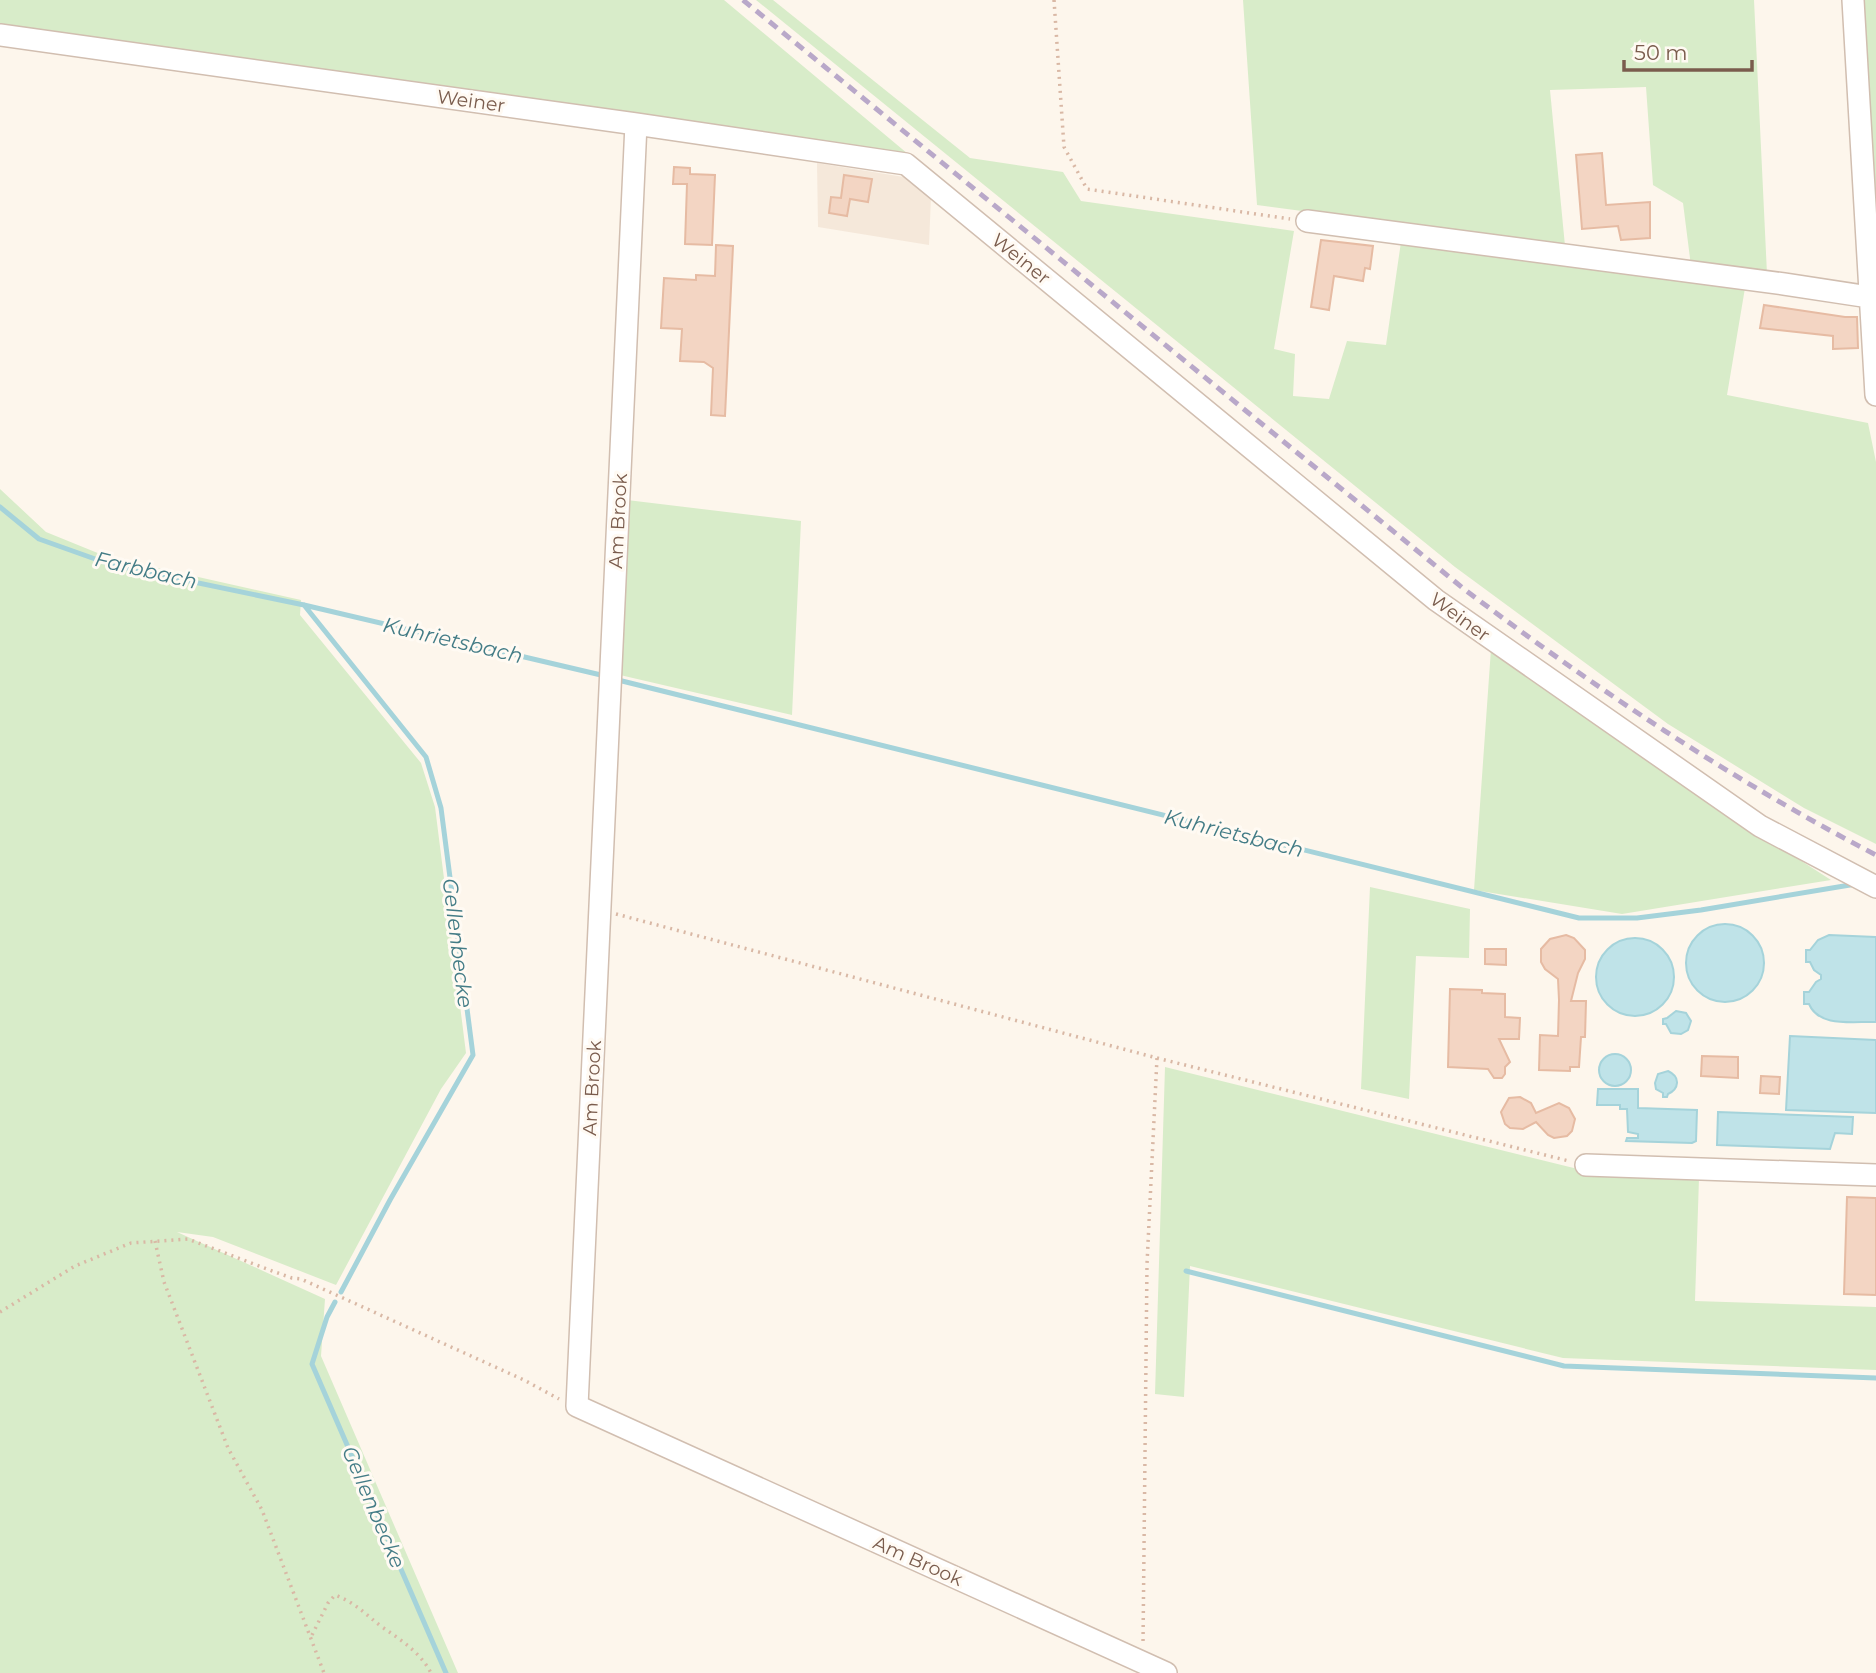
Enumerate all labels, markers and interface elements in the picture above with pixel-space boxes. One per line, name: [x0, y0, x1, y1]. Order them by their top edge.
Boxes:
scale bar: [1624, 28, 1752, 72]
text: 50 m: [1634, 40, 1688, 65]
street label: Weiner: [435, 85, 507, 117]
street label: Weiner: [987, 228, 1055, 290]
street label: Am Brook: [604, 472, 632, 569]
water label: Farbbach: [93, 546, 199, 594]
street label: Weiner: [1425, 588, 1495, 646]
water label: Kuhrietsbach: [381, 612, 525, 668]
water label: Kuhrietsbach: [1162, 804, 1306, 862]
water label: Gellenbecke: [438, 877, 478, 1009]
street label: Am Brook: [578, 1039, 606, 1136]
water label: Gellenbecke: [337, 1442, 411, 1572]
street label: Am Brook: [870, 1531, 967, 1591]

